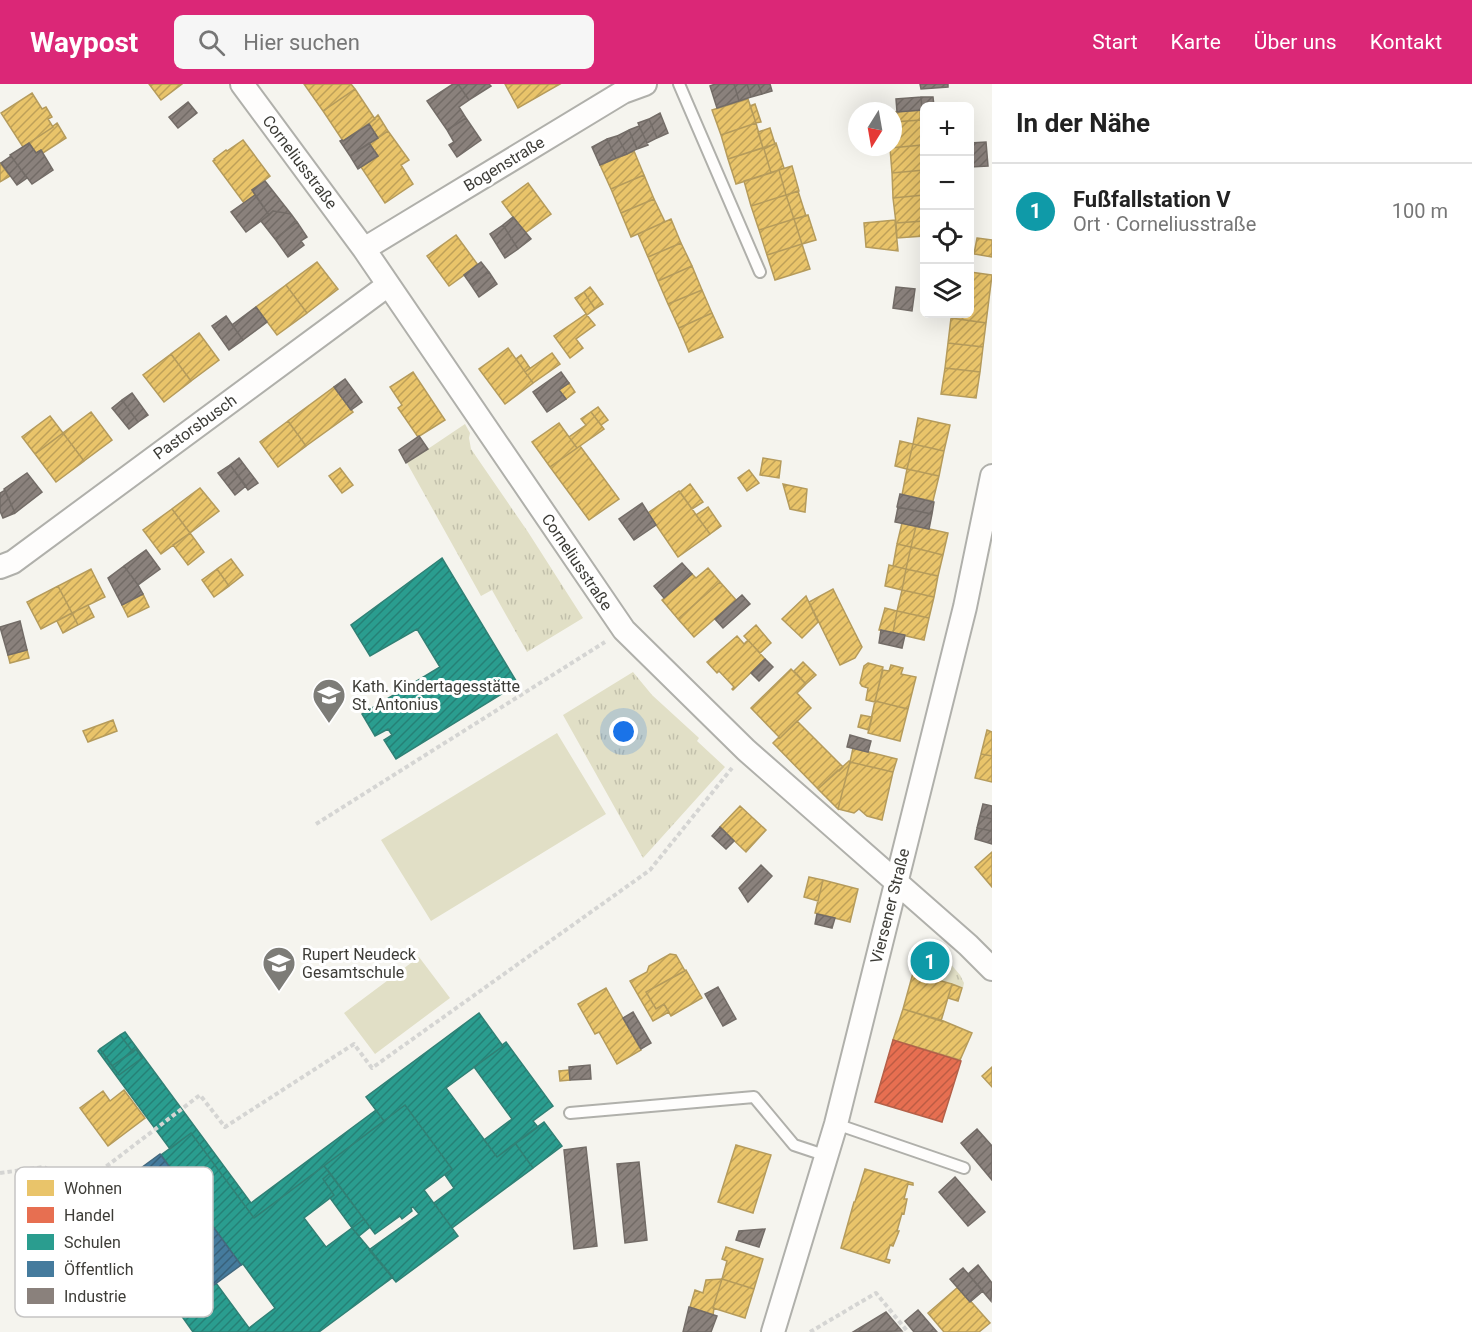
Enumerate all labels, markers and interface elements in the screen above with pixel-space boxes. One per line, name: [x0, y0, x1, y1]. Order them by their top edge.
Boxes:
search box: [174, 15, 594, 69]
text: Waypost: [30, 26, 138, 59]
icon: search: [195, 26, 228, 59]
text: Hier suchen: [243, 30, 360, 55]
text: Start: [1092, 30, 1138, 54]
text: Karte: [1171, 30, 1221, 54]
text: Über uns: [1254, 30, 1337, 54]
text: Kontakt: [1370, 30, 1442, 54]
north arrow: [848, 102, 902, 156]
map controls: [920, 102, 974, 318]
button: +: [920, 102, 974, 156]
text: In der Nähe: [1016, 108, 1150, 138]
street label: Corneliusstraße: [259, 111, 341, 213]
street label: Bogenstraße: [460, 132, 548, 196]
button: −: [920, 156, 974, 210]
text: Fußfallstation V: [1073, 187, 1231, 212]
text: 1: [1030, 199, 1041, 223]
text: 100 m: [1392, 199, 1448, 223]
button: locate: [920, 210, 974, 264]
text: Ort · Corneliusstraße: [1073, 212, 1256, 236]
button: layers: [920, 264, 974, 318]
street label: Pastorsbusch: [150, 390, 240, 464]
street label: Corneliusstraße: [538, 510, 616, 614]
school or university icon: Kath. Kindertagesstätte St. Antonius: [311, 677, 347, 724]
place label: Kath. Kindertagesstätte St. Antonius: [352, 677, 520, 714]
your location: [609, 717, 638, 746]
street label: Viersener Straße: [867, 846, 913, 966]
pin: 1: [910, 938, 950, 984]
school or university icon: Rupert Neudeck Gesamtschule: [261, 945, 297, 992]
place label: Rupert Neudeck Gesamtschule: [302, 945, 417, 982]
legend: [15, 1167, 213, 1317]
text: Wohnen: [64, 1179, 122, 1198]
text: Handel: [64, 1206, 114, 1225]
text: Schulen: [64, 1233, 121, 1252]
text: Öffentlich: [64, 1260, 133, 1279]
text: Industrie: [64, 1287, 126, 1306]

